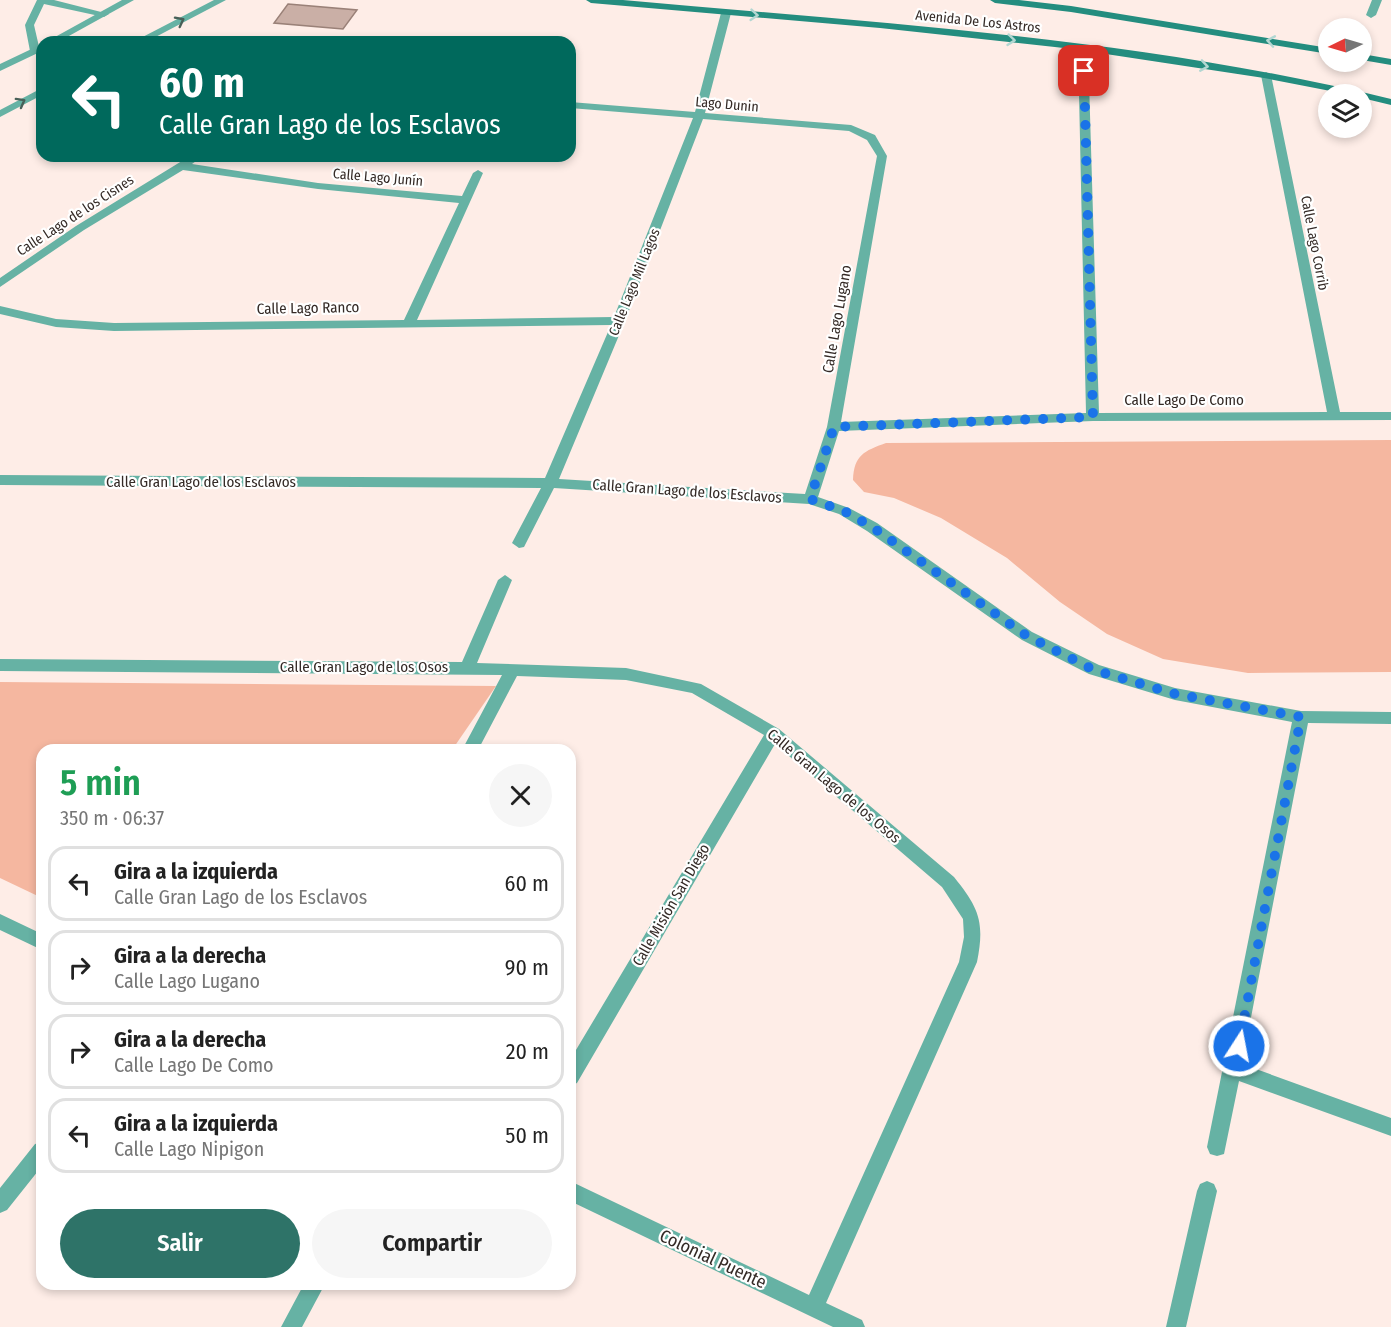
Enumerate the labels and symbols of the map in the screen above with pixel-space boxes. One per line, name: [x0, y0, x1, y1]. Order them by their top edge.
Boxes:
street label: Avenida De Los Astros: [915, 6, 1041, 37]
one-way arrow: [749, 8, 758, 21]
one-way arrow: [173, 17, 184, 28]
north arrow: [1318, 18, 1372, 72]
one-way arrow: [1006, 33, 1015, 45]
one-way arrow: [1267, 35, 1277, 48]
pin: [1058, 45, 1109, 96]
one-way arrow: [1199, 59, 1209, 71]
street label: Lago Dunin: [695, 93, 759, 116]
one-way arrow: [15, 98, 25, 110]
street label: Calle Lago Junín: [332, 165, 424, 190]
street label: Calle Lago de los Cisnes: [14, 171, 137, 260]
street label: Calle Lago Corrib: [1297, 194, 1332, 292]
street label: Calle Lago Mil Lagos: [605, 226, 664, 338]
street label: Calle Lago Lugano: [819, 263, 855, 375]
street label: Calle Lago Ranco: [256, 298, 360, 318]
street label: Calle Lago De Como: [1124, 391, 1244, 409]
street label: Calle Gran Lago de los Esclavos: [106, 473, 296, 491]
street label: Calle Gran Lago de los Esclavos: [592, 475, 782, 507]
street label: Calle Gran Lago de los Osos: [280, 658, 448, 676]
street label: Calle Gran Lago de los Osos: [764, 725, 904, 847]
street label: Calle Misión San Diego: [629, 841, 713, 969]
position arrow: [1207, 1014, 1271, 1078]
street label: Colonial Puente: [656, 1225, 770, 1293]

